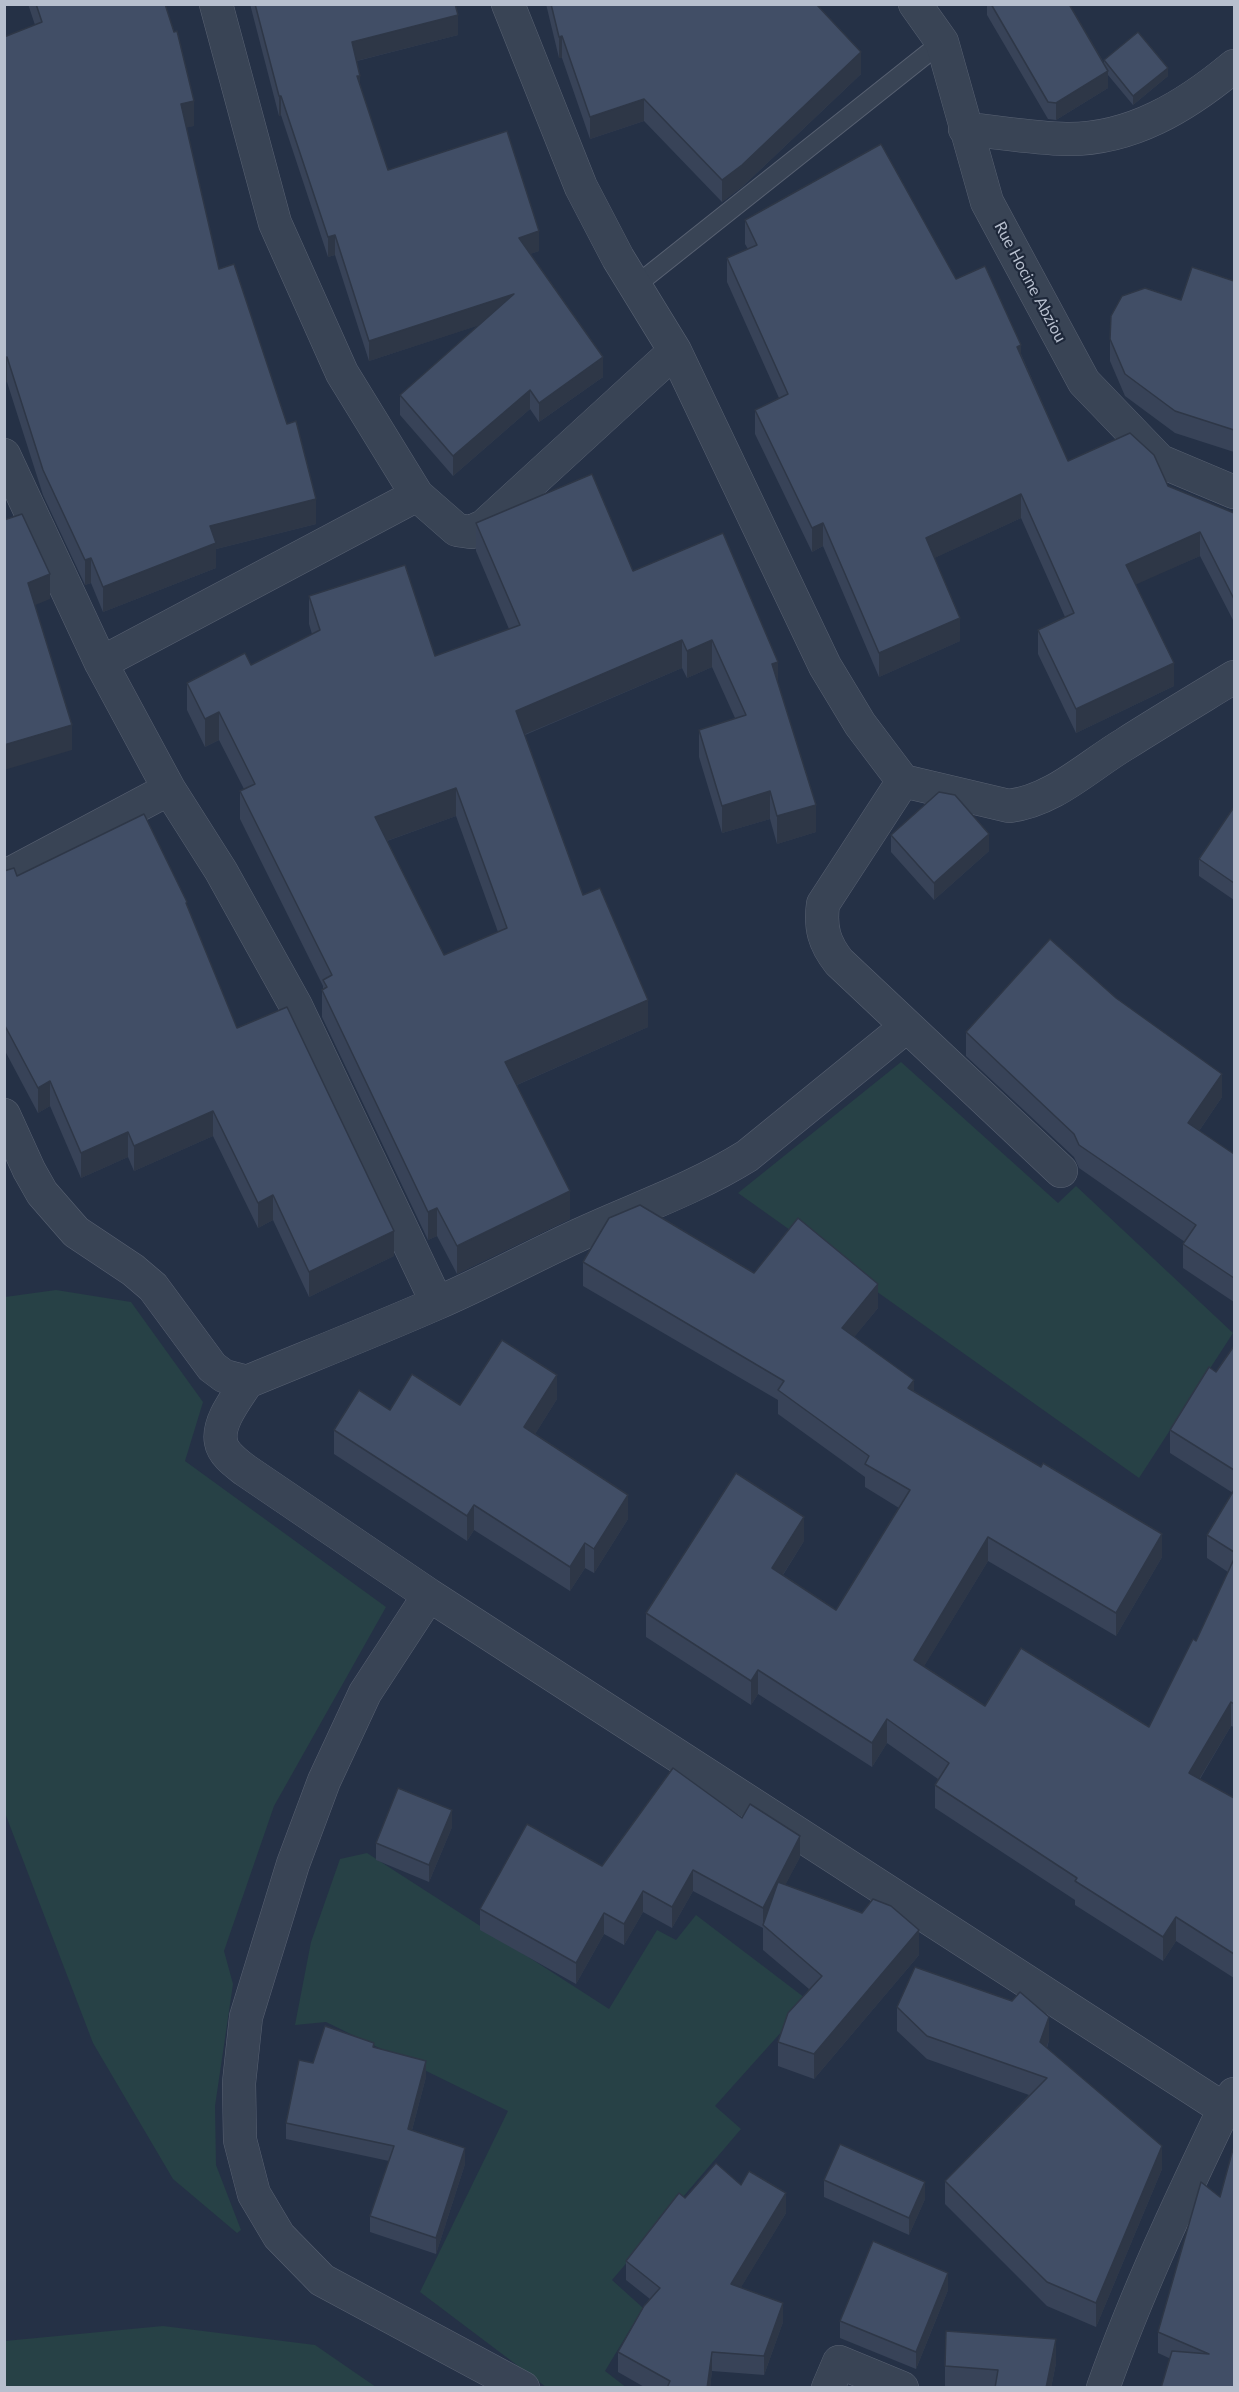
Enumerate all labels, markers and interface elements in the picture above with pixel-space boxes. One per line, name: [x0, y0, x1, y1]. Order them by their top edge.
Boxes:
street label: Rue Hocine Abziou: [990, 218, 1070, 346]

